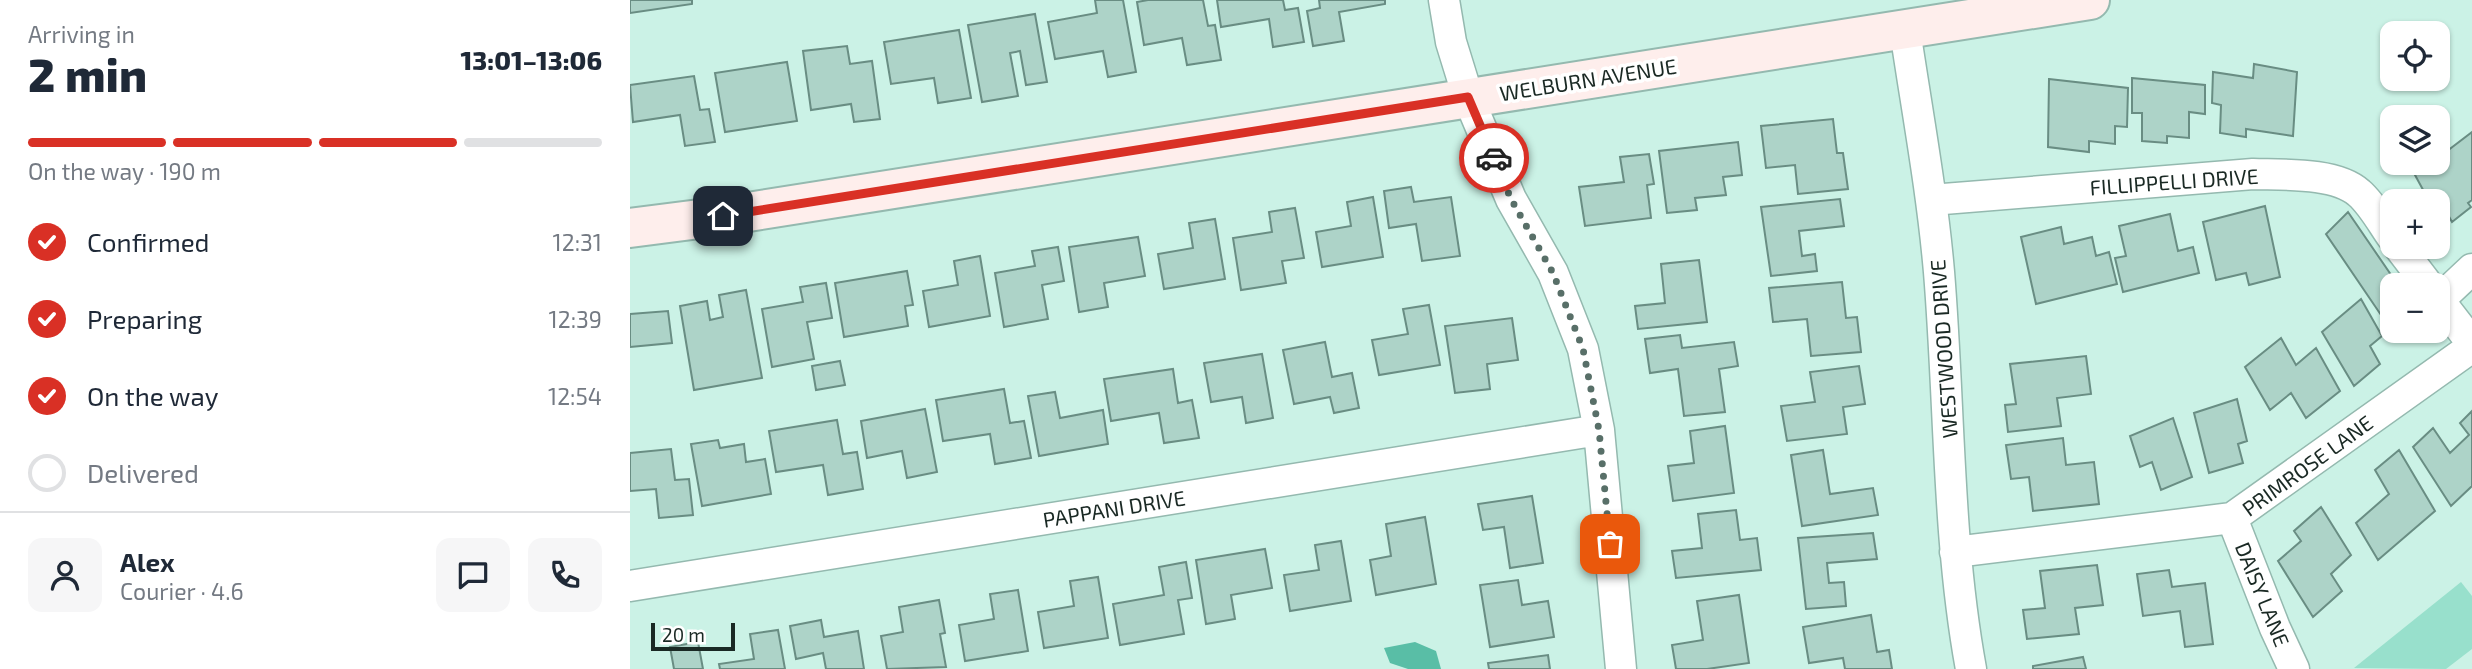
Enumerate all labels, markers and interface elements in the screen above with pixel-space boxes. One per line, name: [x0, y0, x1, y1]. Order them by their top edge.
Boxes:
text: Arriving in: [28, 20, 135, 48]
map controls: [2380, 21, 2450, 343]
button: locate: [2380, 21, 2450, 91]
text: 13:01–13:06: [461, 44, 602, 75]
text: 2 min: [28, 46, 147, 101]
street label: WELBURN AVENUE: [1498, 53, 1678, 105]
button: layers: [2380, 105, 2450, 175]
courier: [1459, 123, 1529, 193]
icon: car: [1475, 139, 1513, 177]
text: On the way · 190 m: [28, 157, 221, 185]
street label: FILLIPPELLI DRIVE: [2089, 163, 2259, 199]
pin: [693, 186, 753, 246]
button: +: [2380, 189, 2450, 259]
icon: home: [704, 197, 742, 235]
icon: check: [28, 223, 66, 261]
text: Confirmed: [87, 226, 210, 257]
text: 12:31: [553, 228, 602, 256]
street label: WESTWOOD DRIVE: [1924, 259, 1962, 439]
button: −: [2380, 273, 2450, 343]
icon: check: [28, 300, 66, 338]
text: Preparing: [87, 303, 202, 334]
text: 12:39: [549, 305, 602, 333]
icon: check: [28, 377, 66, 415]
text: On the way: [87, 380, 218, 411]
text: 12:54: [548, 382, 602, 410]
street label: PRIMROSE LANE: [2237, 409, 2377, 521]
text: Delivered: [87, 457, 199, 488]
street label: PAPPANI DRIVE: [1041, 484, 1187, 532]
pin: [1580, 514, 1640, 574]
icon: bag: [1591, 525, 1629, 563]
button: person: [28, 538, 102, 612]
button: chat: [436, 538, 510, 612]
button: phone: [528, 538, 602, 612]
street label: DAISY LANE: [2231, 538, 2295, 650]
text: Alex: [120, 546, 175, 577]
text: Courier · 4.6: [120, 577, 244, 605]
scale bar: [651, 620, 735, 652]
text: 20 m: [662, 623, 705, 646]

